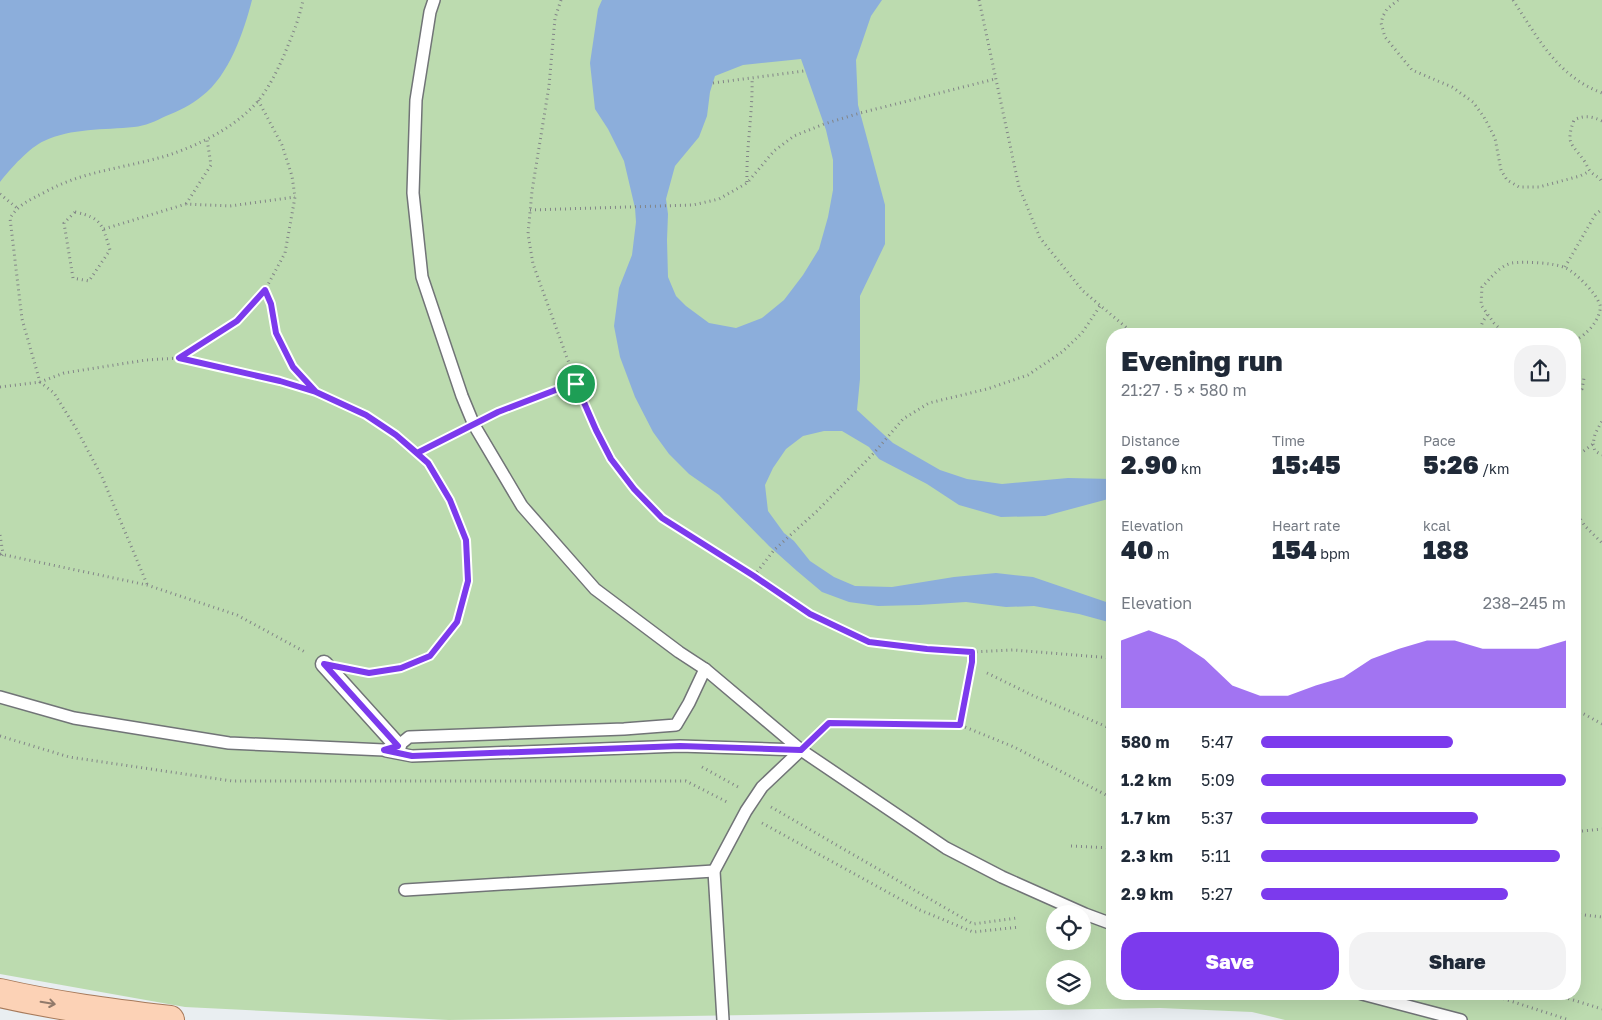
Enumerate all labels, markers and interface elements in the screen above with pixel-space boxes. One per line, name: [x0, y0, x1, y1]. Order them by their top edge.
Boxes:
text: Evening run: [1121, 344, 1283, 377]
button: share: [1514, 345, 1566, 397]
pin: [555, 363, 597, 405]
icon: arrive: [562, 370, 590, 398]
text: 21:27 · 5 × 580 m: [1121, 380, 1247, 400]
text: Distance: [1121, 432, 1180, 449]
text: Time: [1272, 432, 1305, 449]
text: Pace: [1423, 432, 1456, 449]
text: 2.90: [1121, 449, 1178, 480]
text: 15:45: [1272, 449, 1341, 480]
text: 5:26: [1423, 449, 1479, 480]
text: km: [1178, 460, 1201, 477]
text: /km: [1479, 460, 1509, 477]
text: Elevation: [1121, 517, 1183, 534]
text: Heart rate: [1272, 517, 1340, 534]
text: kcal: [1423, 517, 1451, 534]
text: 40: [1121, 534, 1153, 565]
text: 154: [1272, 534, 1317, 565]
text: 188: [1423, 534, 1469, 565]
text: m: [1153, 545, 1169, 562]
text: bpm: [1317, 545, 1350, 562]
text: Elevation: [1121, 593, 1192, 613]
text: 238–245 m: [1483, 593, 1566, 613]
text: 580 m: [1121, 732, 1169, 752]
text: 5:47: [1201, 732, 1233, 752]
text: 1.2 km: [1121, 770, 1171, 790]
text: 5:09: [1201, 770, 1235, 790]
text: 1.7 km: [1121, 808, 1170, 828]
text: 5:37: [1201, 808, 1233, 828]
text: 2.3 km: [1121, 846, 1173, 866]
text: 5:11: [1201, 846, 1231, 866]
text: 2.9 km: [1121, 884, 1173, 904]
text: 5:27: [1201, 884, 1233, 904]
map controls: [1046, 905, 1091, 1005]
button: locate: [1046, 905, 1091, 950]
button: Save: [1121, 932, 1339, 990]
button: Share: [1349, 932, 1566, 990]
button: layers: [1046, 960, 1091, 1005]
one-way arrow: [39, 998, 55, 1008]

